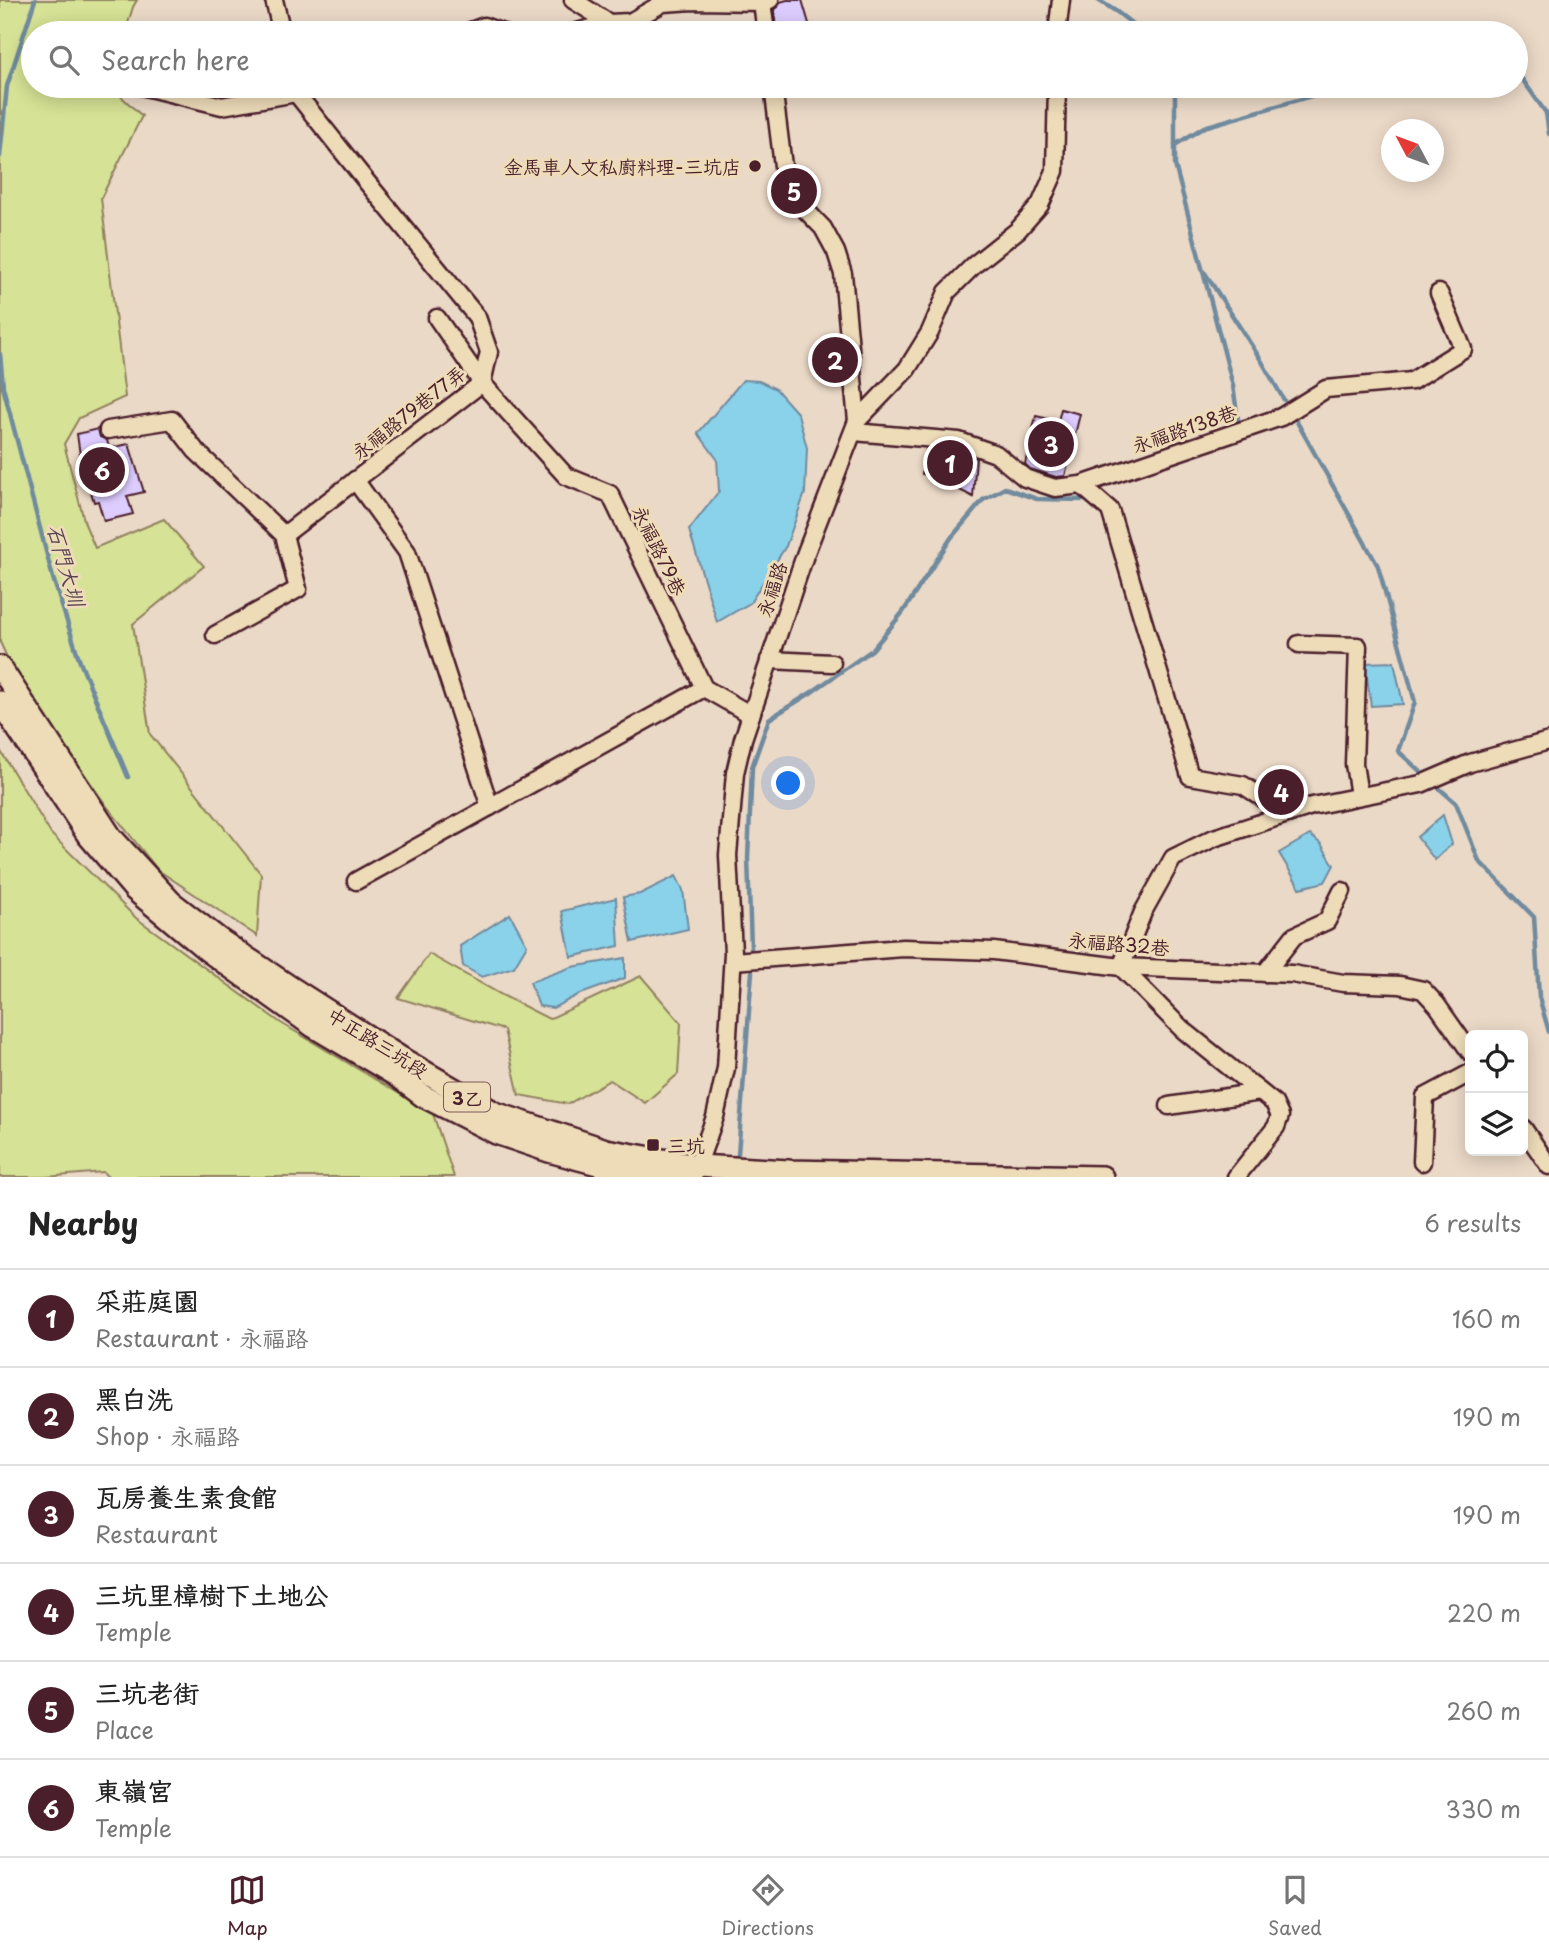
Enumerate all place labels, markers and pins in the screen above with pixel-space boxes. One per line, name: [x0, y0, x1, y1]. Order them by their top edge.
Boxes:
place label: 金馬車人文私廚料理-三坑店: [504, 152, 741, 180]
marker: 金馬車人文私廚料理-三坑店: [747, 158, 763, 174]
pin: 5: [771, 165, 817, 217]
pin: 2: [812, 334, 858, 386]
pin: 3: [1028, 418, 1074, 470]
pin: 1: [927, 437, 973, 489]
pin: 6: [79, 444, 125, 496]
pin: 4: [1258, 766, 1304, 818]
place label: 三坑: [667, 1131, 705, 1159]
marker: 三坑: [645, 1137, 661, 1153]

